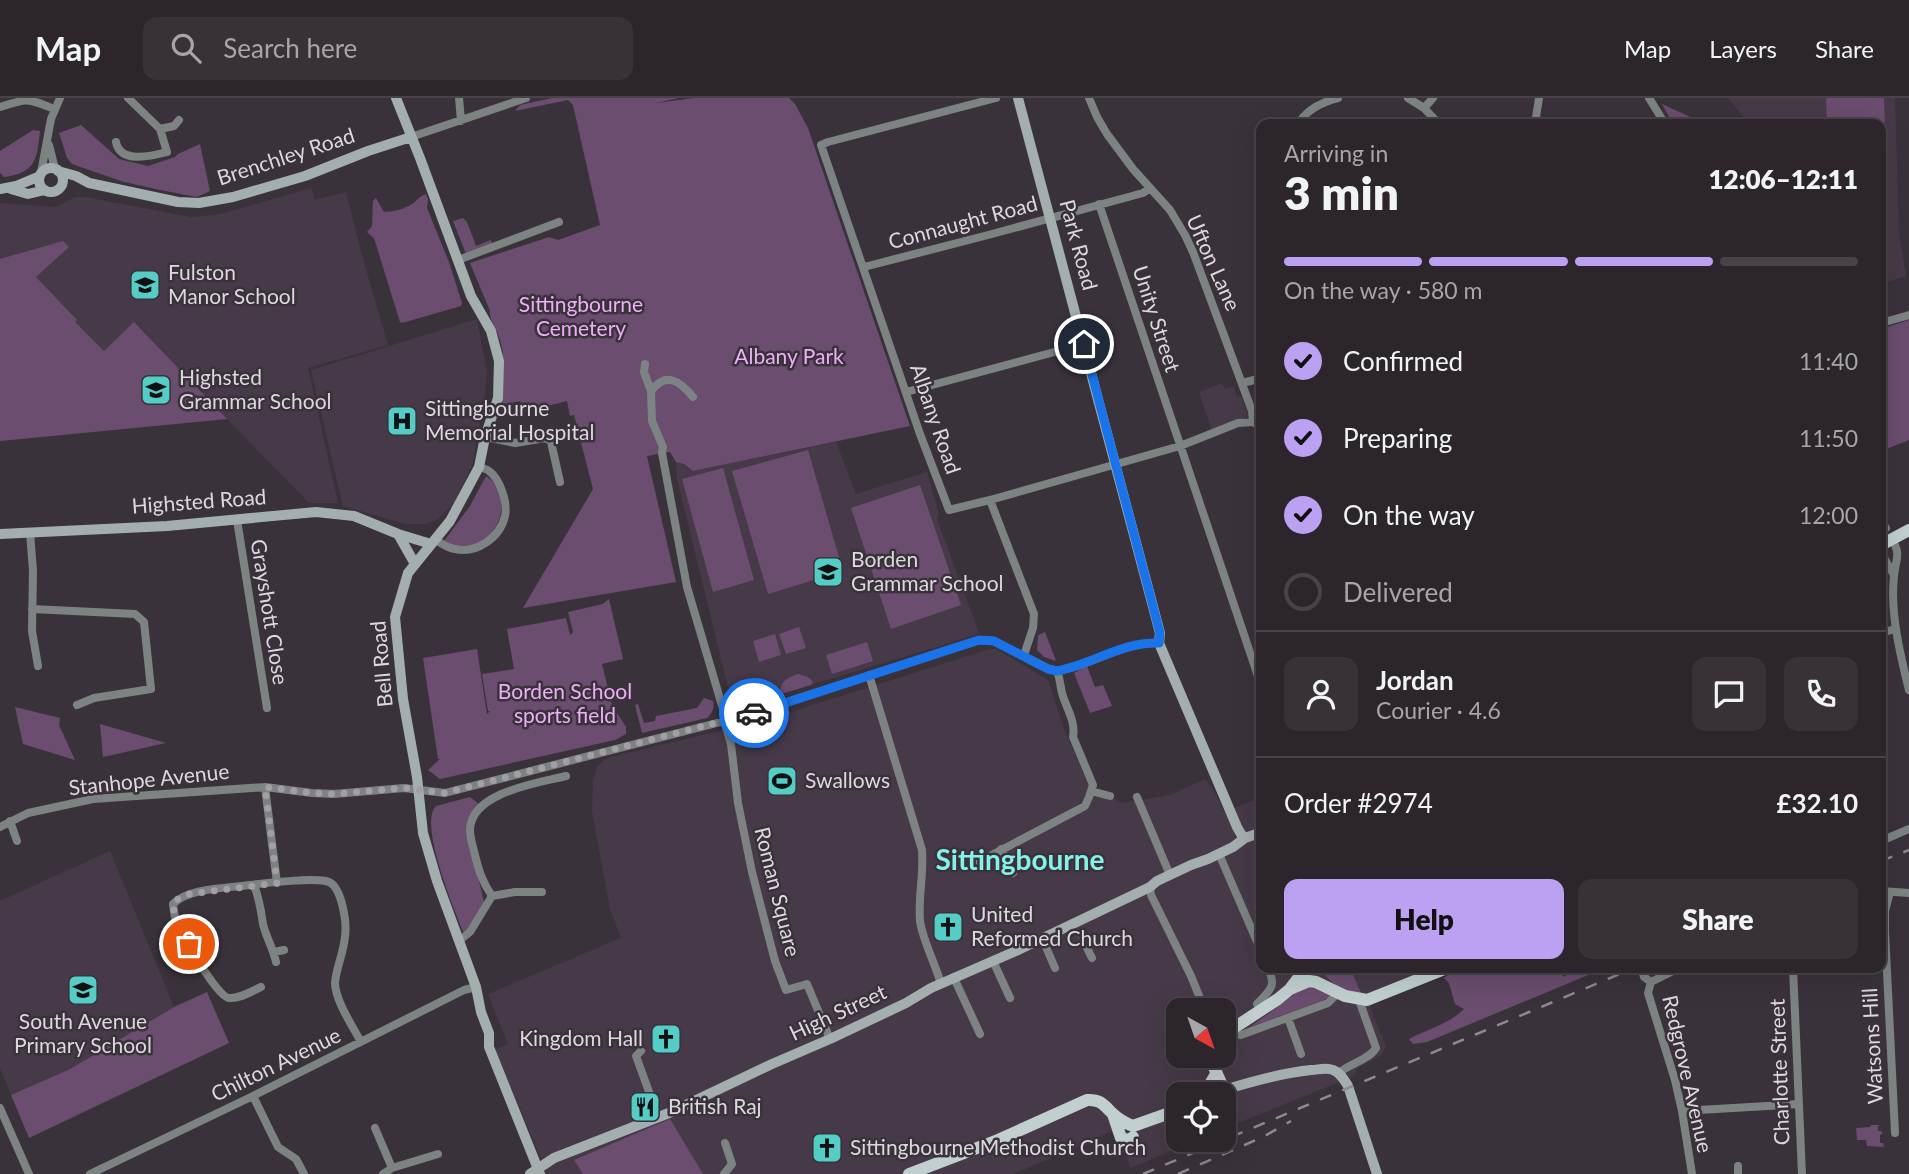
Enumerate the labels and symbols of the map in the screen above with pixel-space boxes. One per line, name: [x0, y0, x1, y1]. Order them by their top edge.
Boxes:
street label: Brenchley Road: [214, 122, 357, 190]
street label: Connaught Road: [885, 190, 1040, 253]
street label: Park Road: [1055, 196, 1104, 293]
street label: Ufton Lane: [1182, 210, 1247, 314]
place label: Fulston Manor School: [168, 259, 296, 308]
street label: Unity Street: [1128, 262, 1187, 375]
school or university icon: Fulston Manor School: [128, 268, 162, 302]
park label: Sittingbourne Cemetery: [519, 291, 643, 340]
pin: [1054, 314, 1114, 374]
park label: Albany Park: [734, 343, 844, 368]
street label: Albany Road: [906, 360, 967, 477]
place label: Highsted Grammar School: [179, 364, 332, 413]
school or university icon: Highsted Grammar School: [139, 373, 173, 407]
place label: Sittingbourne Memorial Hospital: [425, 395, 594, 444]
hospital icon: Sittingbourne Memorial Hospital: [385, 404, 419, 438]
street label: Highsted Road: [131, 483, 267, 518]
street label: Grayshott Close: [247, 537, 294, 686]
place label: Borden Grammar School: [851, 546, 1004, 595]
school or university icon: Borden Grammar School: [811, 555, 845, 589]
street label: Bell Road: [364, 620, 397, 708]
park label: Borden School sports field: [498, 678, 632, 727]
courier: [719, 678, 789, 748]
street label: Stanhope Avenue: [67, 758, 230, 799]
sports icon: Swallows: [765, 764, 799, 798]
place label: Swallows: [805, 767, 890, 792]
street label: Roman Square: [750, 824, 807, 959]
district label: Sittingbourne: [936, 842, 1105, 876]
place label: United Reformed Church: [971, 901, 1133, 950]
church icon: United Reformed Church: [931, 910, 965, 944]
pin: [159, 914, 219, 974]
school or university icon: South Avenue Primary School: [66, 973, 100, 1007]
street label: High Street: [785, 978, 890, 1045]
street label: Watsons Hill: [1856, 987, 1887, 1105]
street label: Redgrove Avenue: [1658, 992, 1719, 1155]
north arrow: [1166, 998, 1236, 1068]
street label: Charlotte Street: [1763, 998, 1794, 1146]
place label: South Avenue Primary School: [14, 1008, 152, 1057]
street label: Chilton Avenue: [206, 1022, 344, 1106]
church icon: Kingdom Hall: [649, 1022, 683, 1056]
place label: Kingdom Hall: [519, 1025, 643, 1050]
restaurant icon: British Raj: [628, 1090, 662, 1124]
place label: British Raj: [668, 1093, 762, 1118]
church icon: Sittingbourne Methodist Church: [810, 1131, 844, 1165]
place label: Sittingbourne Methodist Church: [850, 1134, 1146, 1159]

